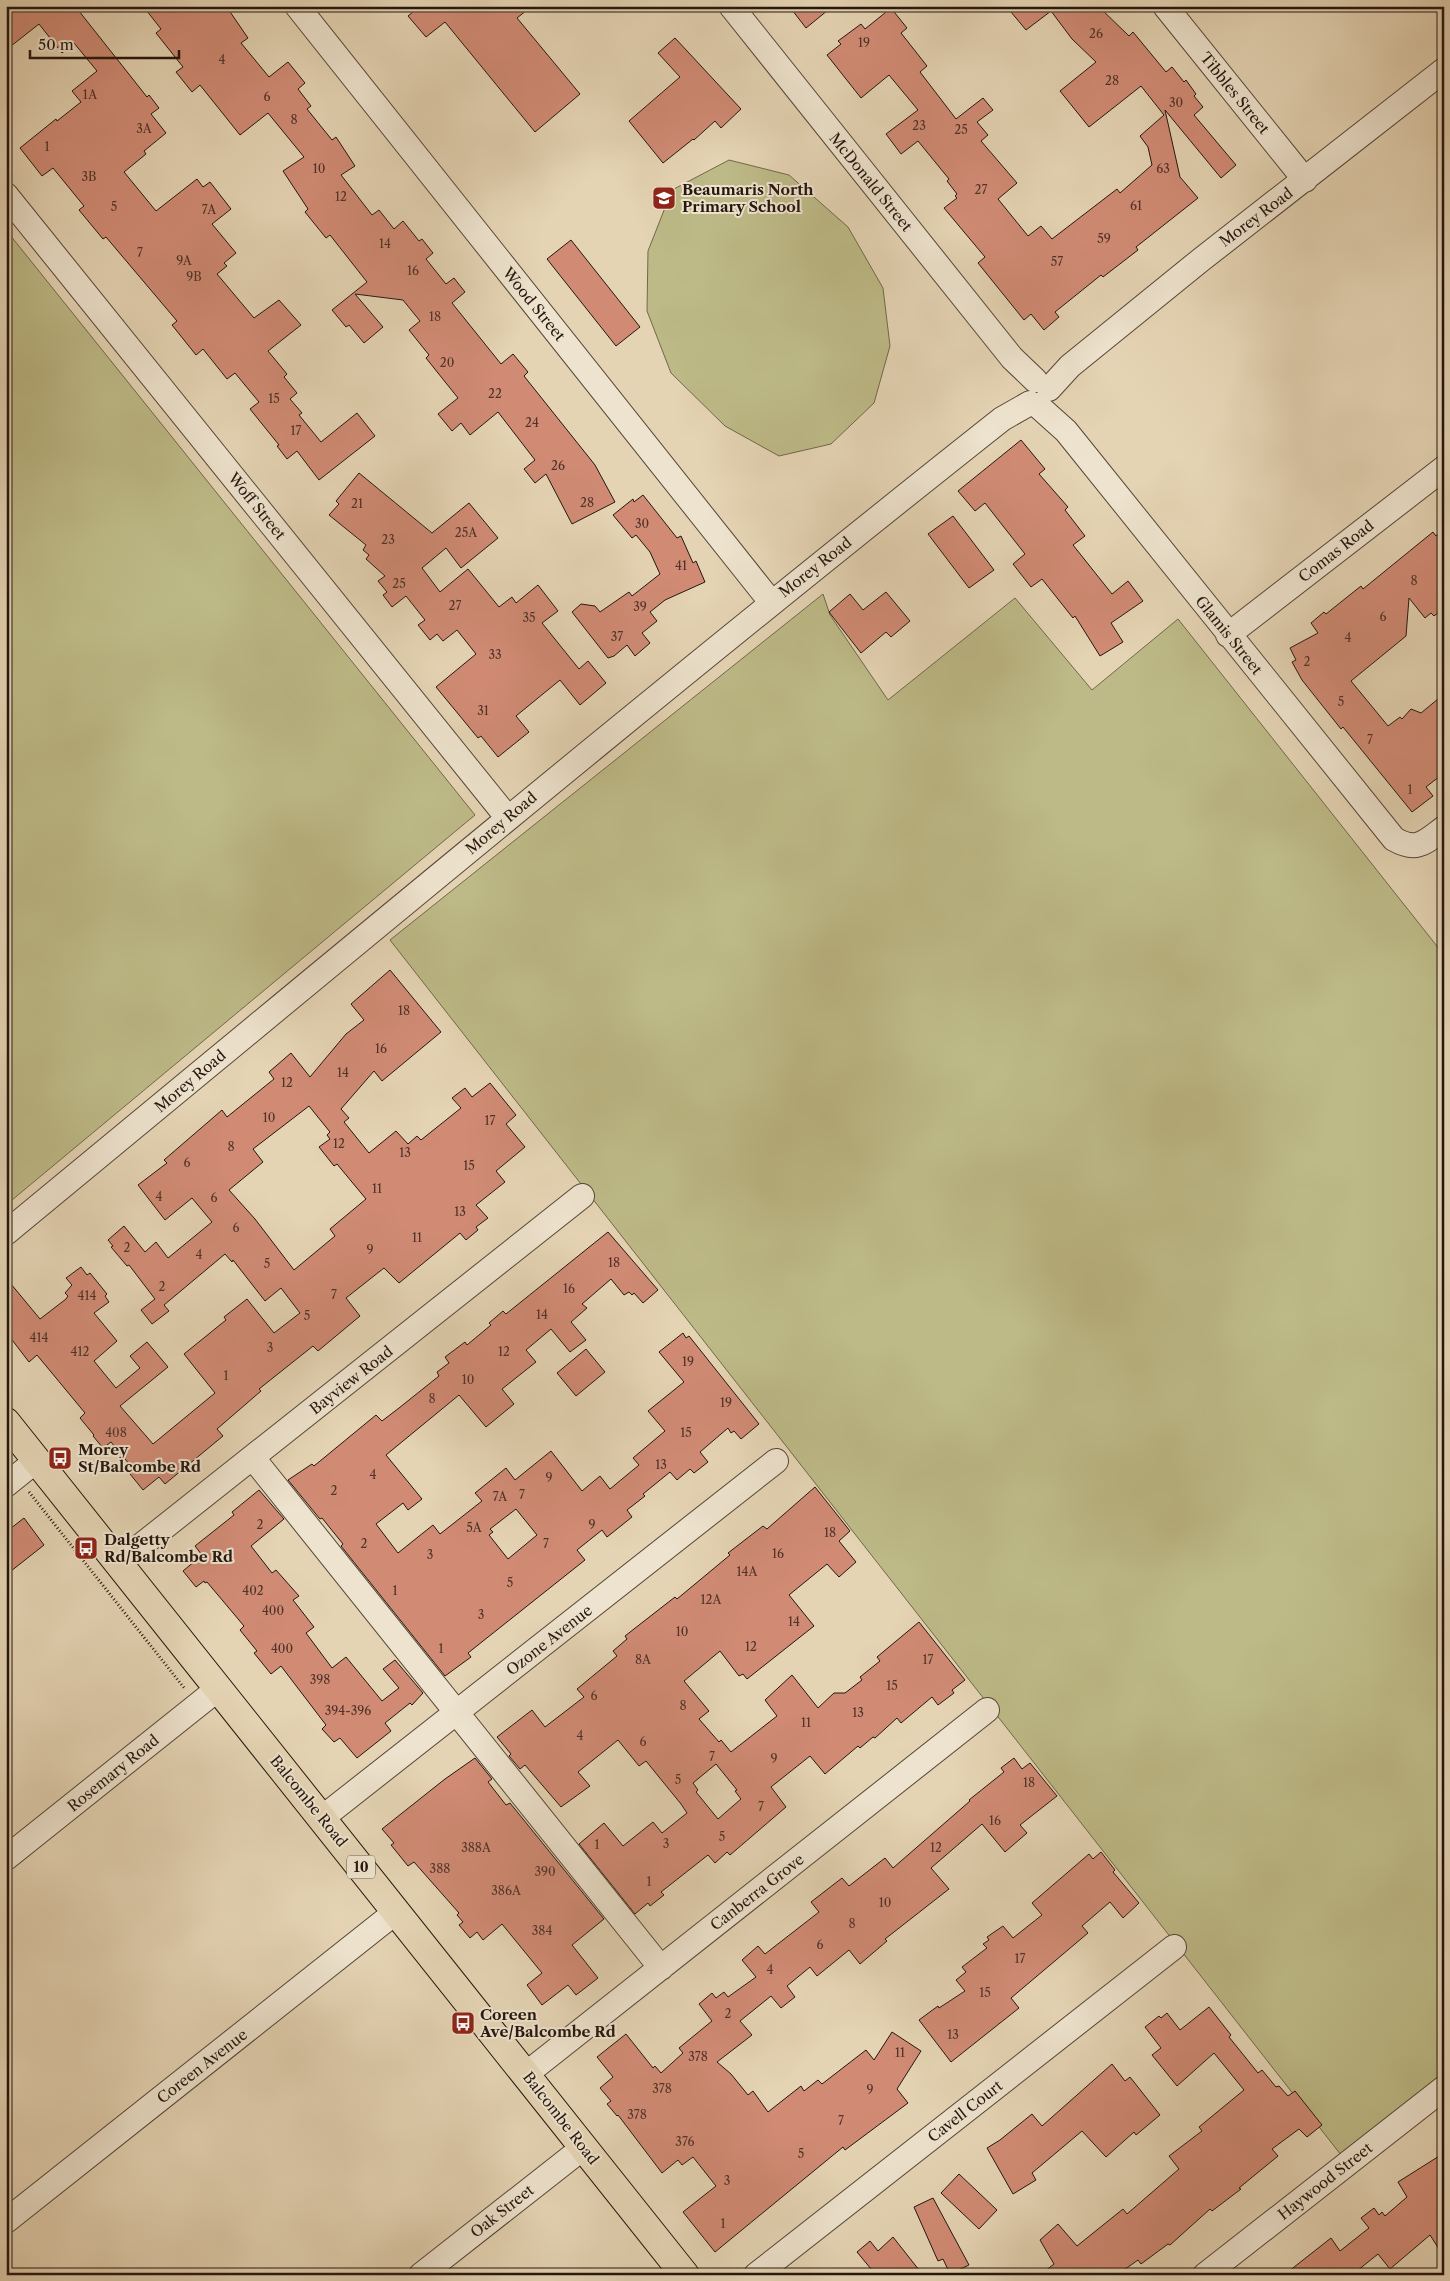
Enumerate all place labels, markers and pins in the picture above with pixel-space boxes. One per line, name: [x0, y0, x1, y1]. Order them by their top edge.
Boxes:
place label: Beaumaris North Primary School: [682, 180, 814, 216]
school or university icon: Beaumaris North Primary School: [651, 185, 677, 211]
place label: Morey St/Balcombe Rd: [78, 1440, 201, 1476]
bus stop icon: Morey St/Balcombe Rd: [47, 1445, 73, 1471]
place label: Dalgetty Rd/Balcombe Rd: [104, 1530, 233, 1566]
bus stop icon: Dalgetty Rd/Balcombe Rd: [73, 1535, 99, 1561]
place label: Coreen Ave/Balcombe Rd: [479, 2005, 616, 2041]
bus stop icon: Coreen Ave/Balcombe Rd: [450, 2010, 476, 2036]

